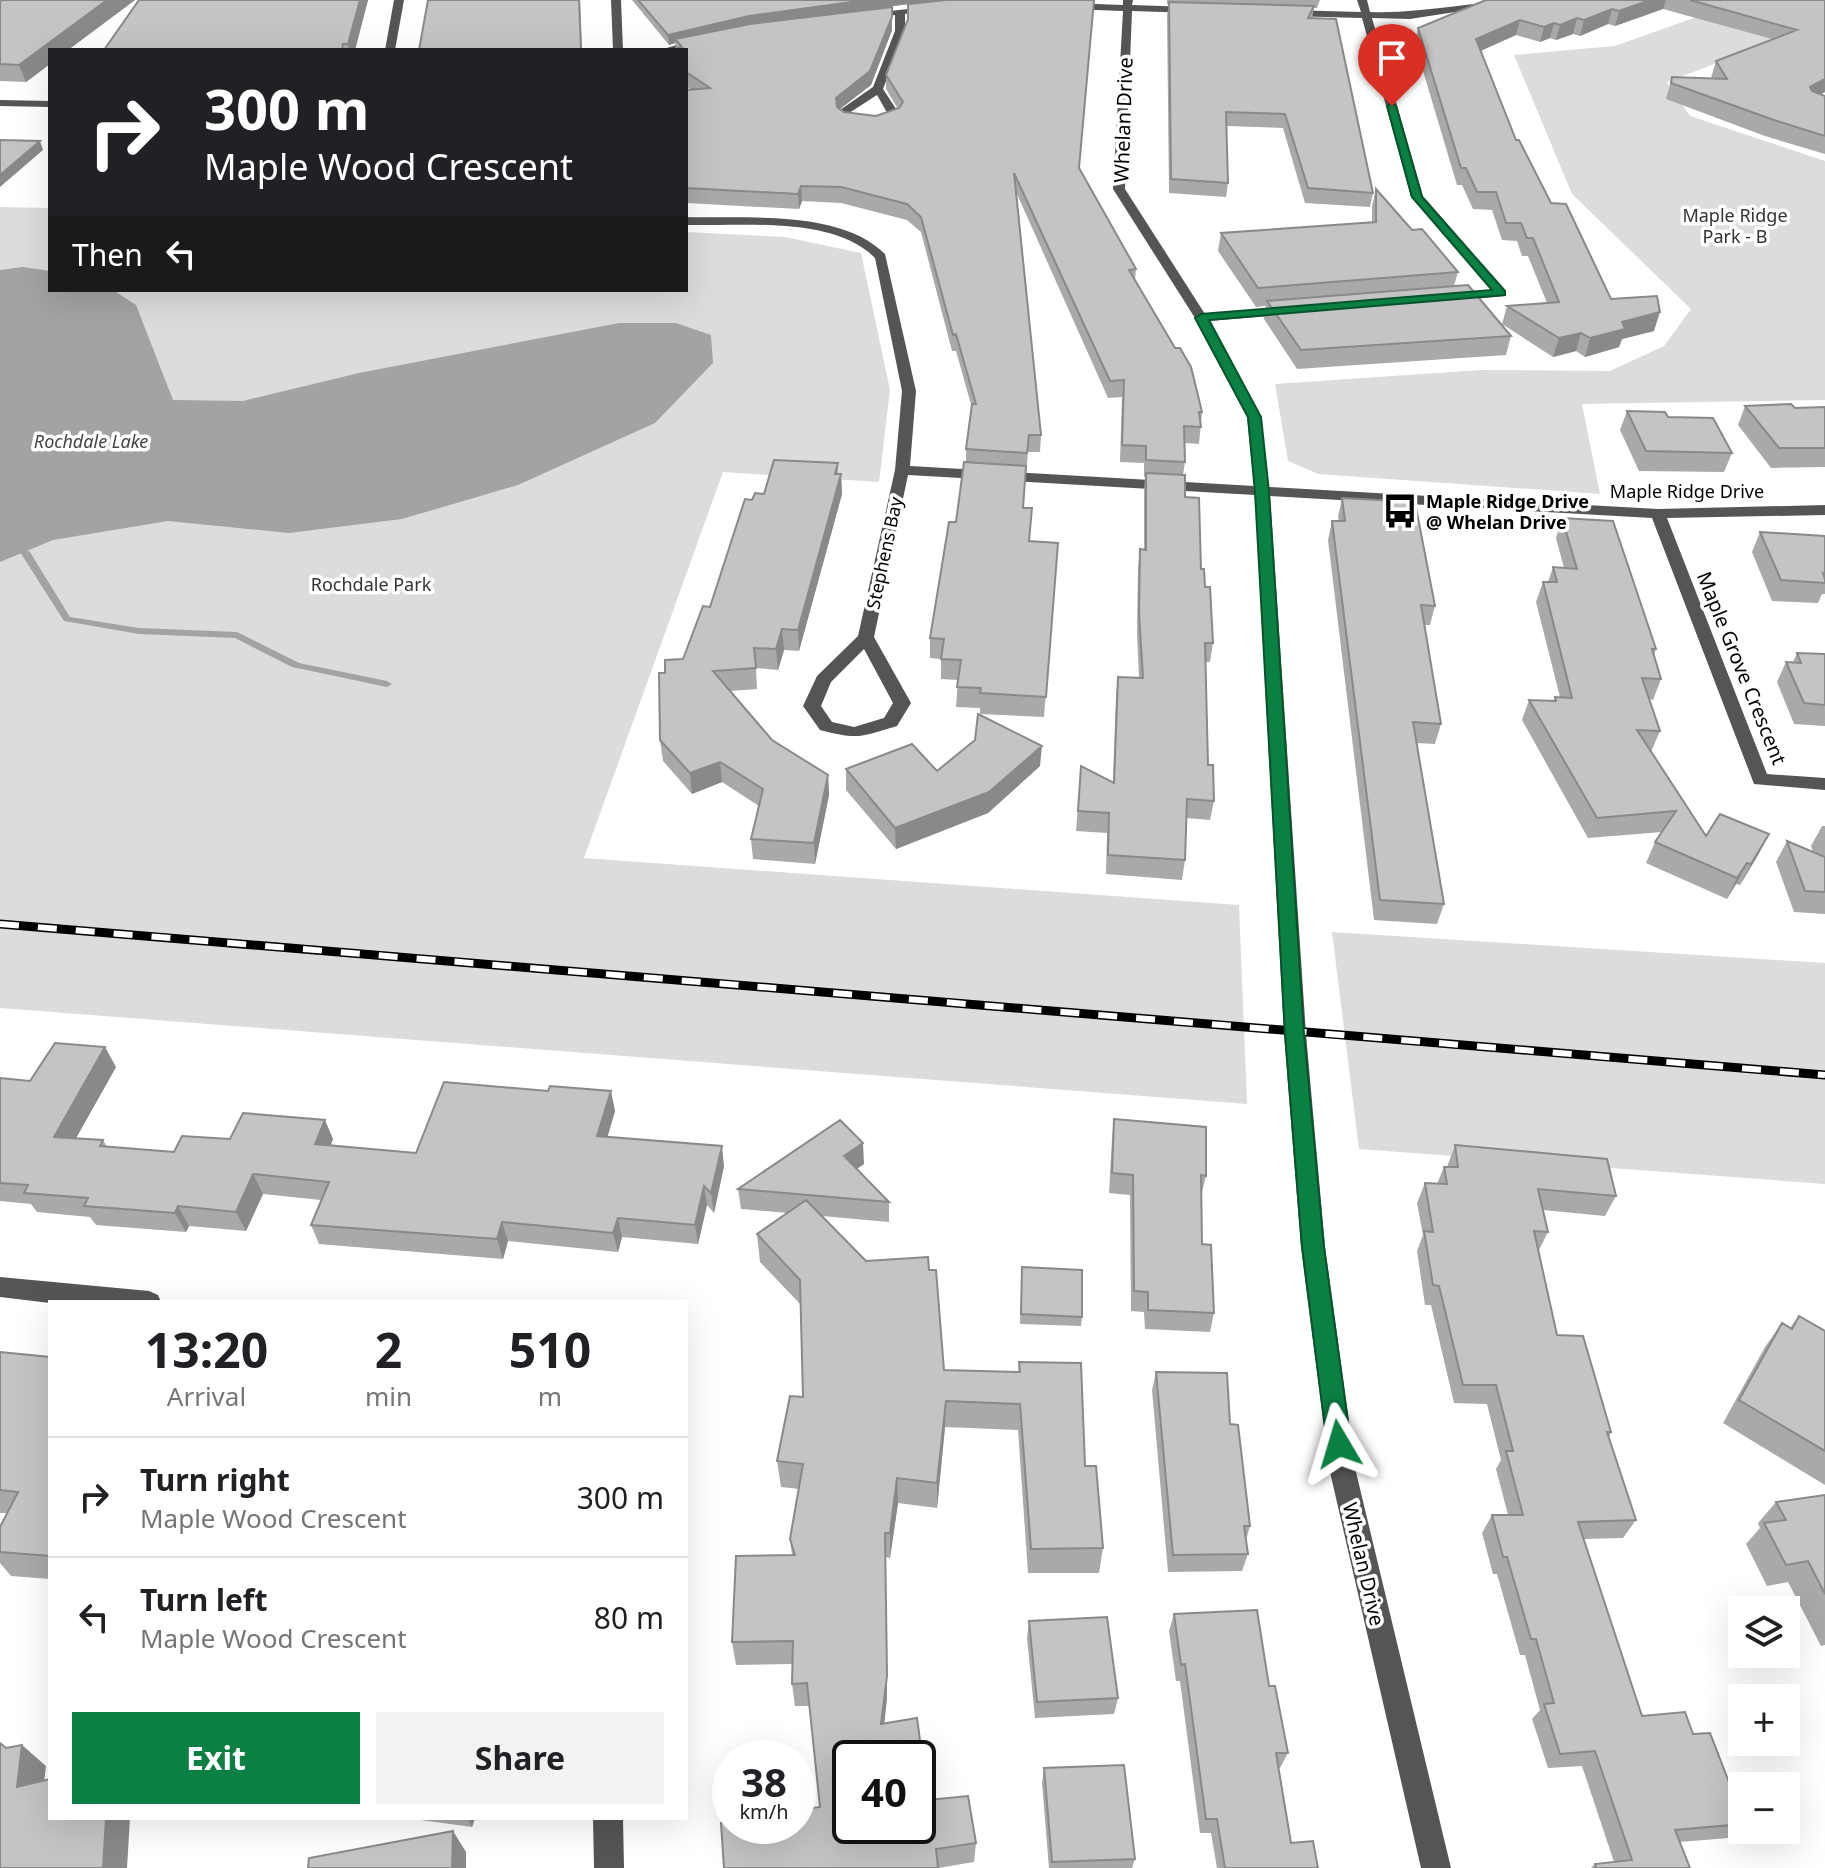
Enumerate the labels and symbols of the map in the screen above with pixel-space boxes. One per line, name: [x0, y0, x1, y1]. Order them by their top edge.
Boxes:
pin: [1358, 24, 1426, 106]
street label: Whelan Drive: [1107, 57, 1139, 183]
park label: Maple Ridge Park - B: [1682, 203, 1788, 248]
water label: Rochdale Lake: [34, 429, 148, 453]
street label: Maple Ridge Drive: [1610, 479, 1764, 503]
place label: Maple Ridge Drive @ Whelan Drive: [1426, 489, 1589, 534]
bus stop icon: Maple Ridge Drive @ Whelan Drive: [1381, 492, 1419, 530]
street label: Stephens Bay: [860, 494, 908, 611]
street label: Maple Grove Crescent: [1691, 567, 1793, 769]
park label: Rochdale Park: [311, 572, 432, 596]
position arrow: [1297, 1402, 1381, 1486]
street label: Whelan Drive: [1337, 1500, 1391, 1628]
speed limit sign: 40: [832, 1740, 936, 1844]

